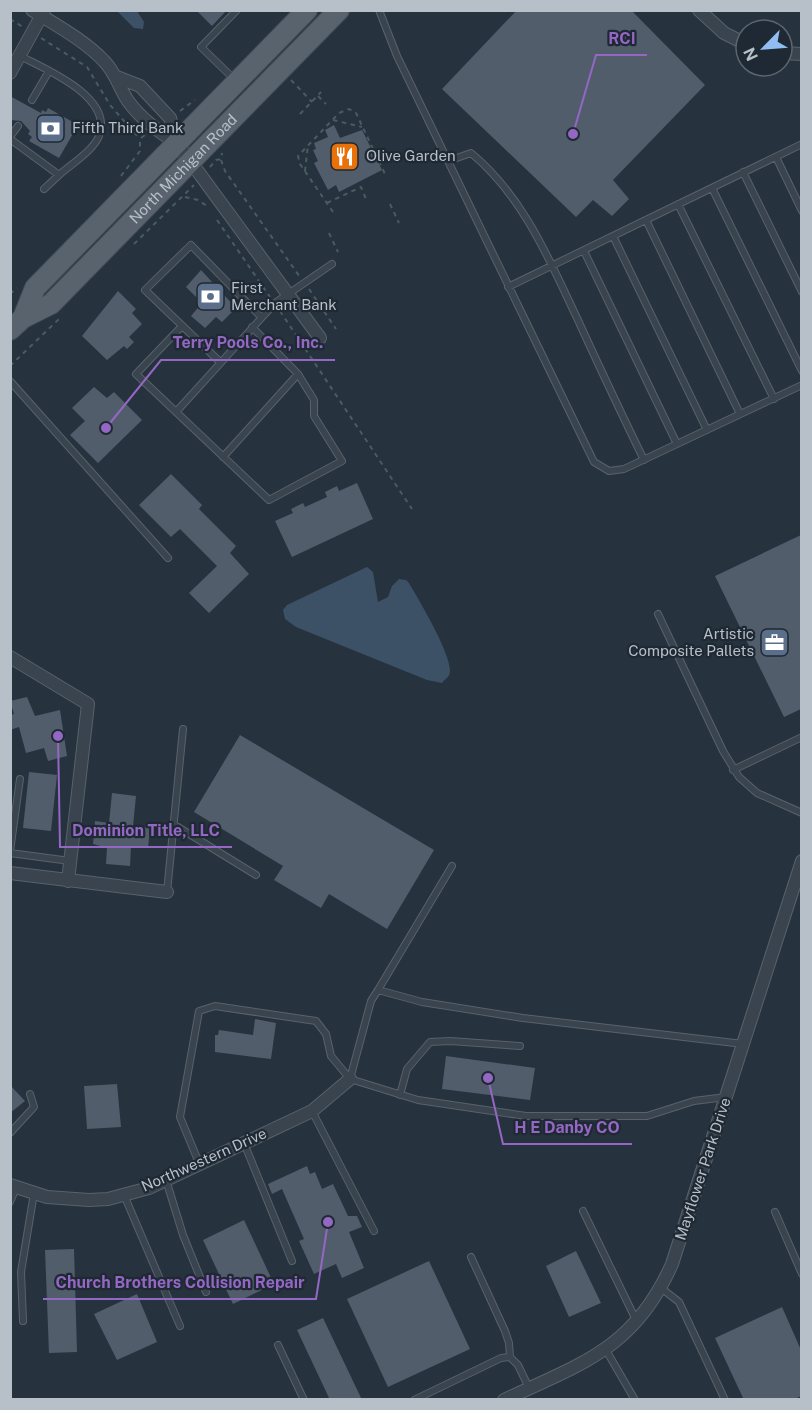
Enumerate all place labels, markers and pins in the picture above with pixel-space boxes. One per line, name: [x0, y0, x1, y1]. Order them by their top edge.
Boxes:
callout: RCI: [596, 21, 647, 55]
bank icon: Fifth Third Bank: [35, 112, 67, 144]
place label: Fifth Third Bank: [72, 119, 183, 136]
restaurant icon: Olive Garden: [329, 140, 361, 172]
place label: Olive Garden: [366, 147, 456, 164]
place label: First Merchant Bank: [231, 279, 337, 313]
bank icon: First Merchant Bank: [194, 281, 226, 313]
callout: Terry Pools Co., Inc.: [161, 326, 335, 360]
place label: Artistic Composite Pallets: [628, 625, 754, 659]
office icon: Artistic Composite Pallets: [759, 627, 791, 659]
callout: Dominion Title, LLC: [60, 813, 232, 847]
callout: H E Danby CO: [503, 1110, 632, 1144]
callout: Church Brothers Collision Repair: [43, 1265, 316, 1299]

